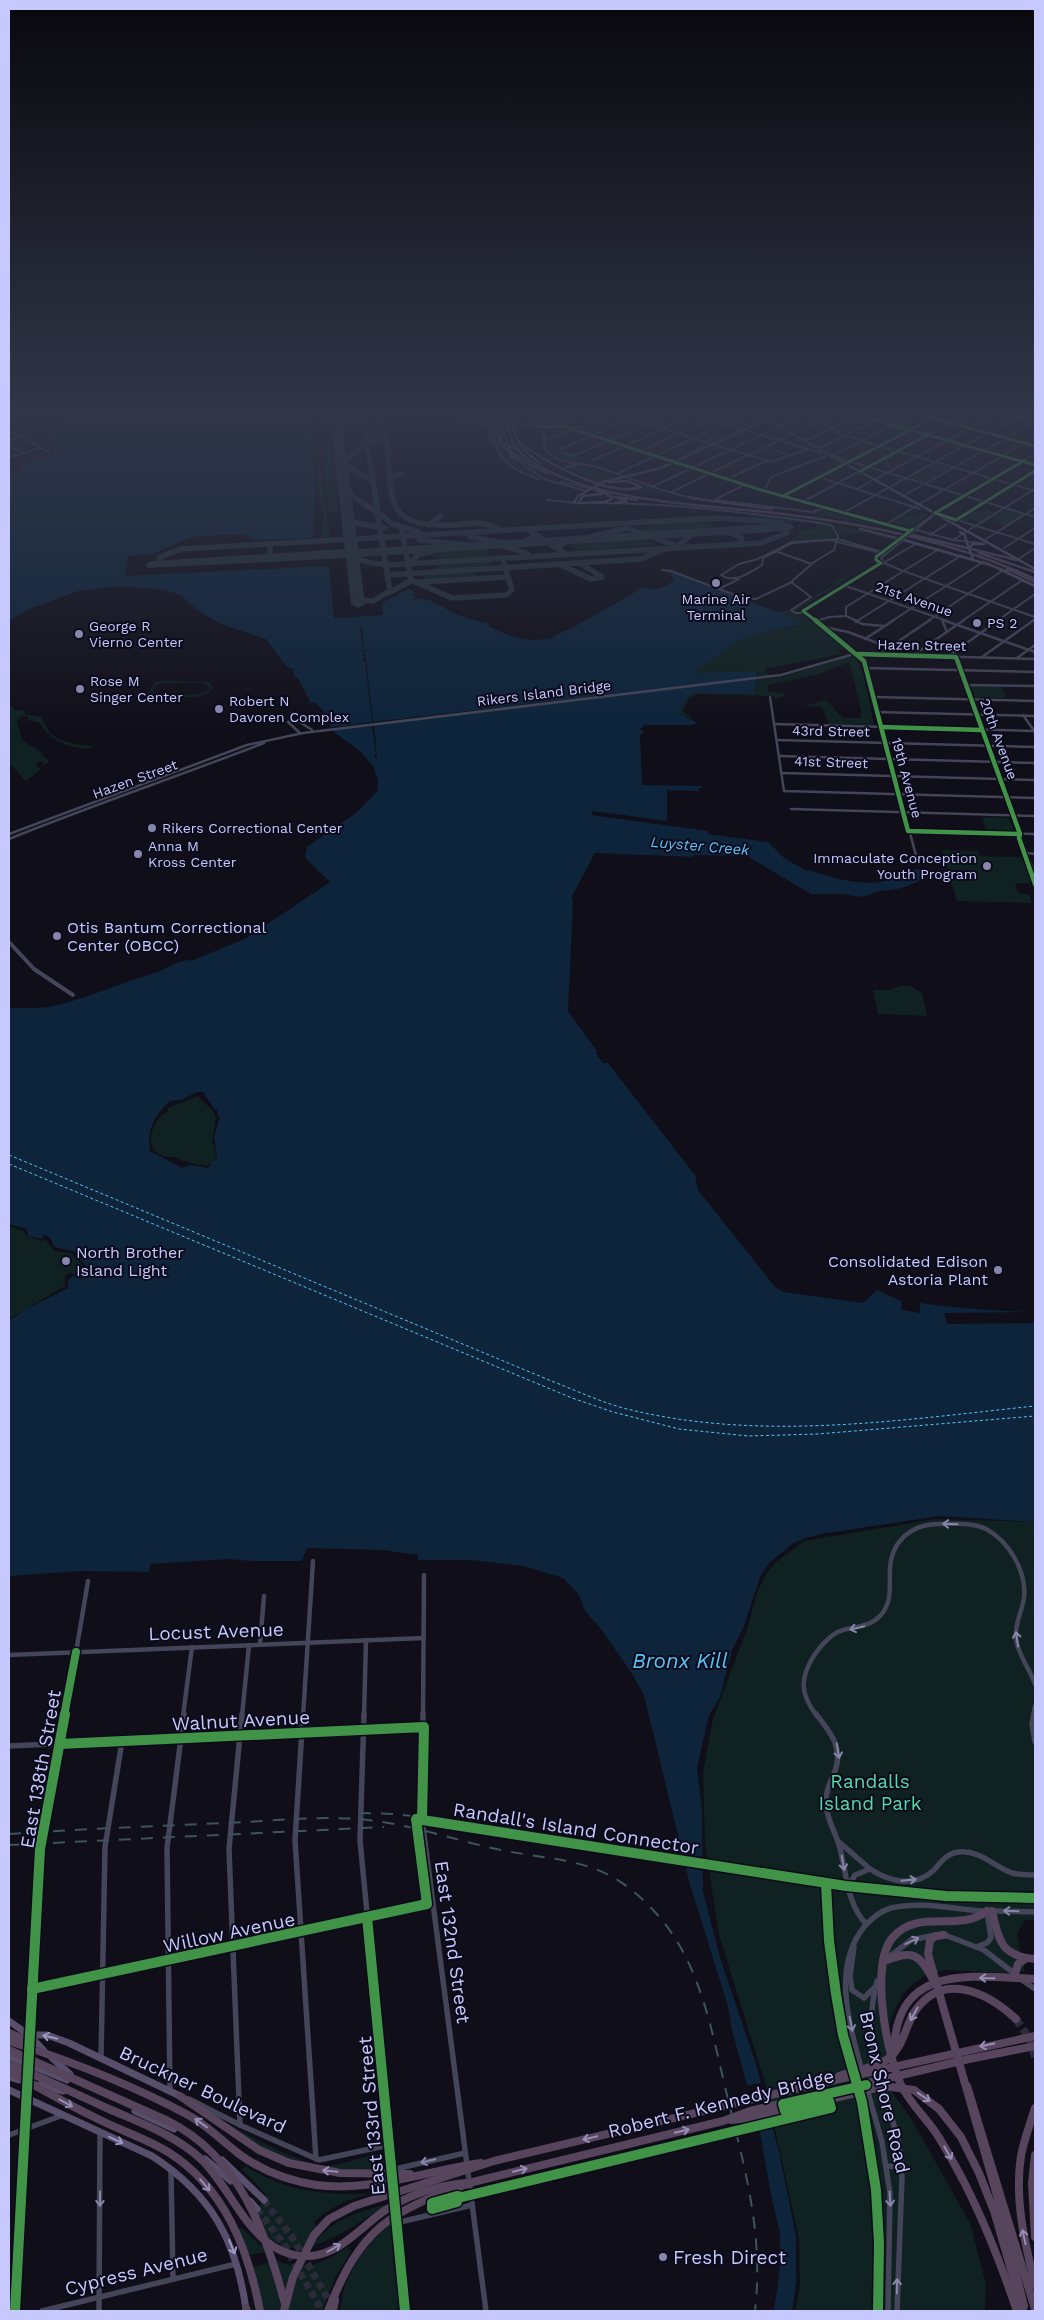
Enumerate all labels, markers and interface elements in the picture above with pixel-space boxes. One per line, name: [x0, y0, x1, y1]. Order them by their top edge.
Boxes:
marker: Marine Air Terminal: [710, 577, 722, 589]
street label: 21st Avenue: [873, 578, 955, 620]
place label: Marine Air Terminal: [682, 591, 751, 623]
place label: PS 2: [987, 615, 1017, 631]
marker: PS 2: [971, 617, 983, 629]
place label: George R Vierno Center: [89, 618, 184, 650]
marker: George R Vierno Center: [73, 628, 85, 640]
street label: Hazen Street: [877, 636, 967, 654]
place label: Rose M Singer Center: [90, 673, 183, 705]
street label: Rikers Island Bridge: [476, 677, 612, 709]
marker: Rose M Singer Center: [74, 683, 86, 695]
place label: Robert N Davoren Complex: [229, 693, 349, 725]
street label: 20th Avenue: [977, 696, 1021, 782]
marker: Robert N Davoren Complex: [213, 703, 225, 715]
street label: 43rd Street: [792, 722, 870, 740]
street label: 19th Avenue: [889, 736, 925, 820]
street label: 41st Street: [794, 753, 868, 771]
street label: Hazen Street: [90, 756, 180, 802]
place label: Rikers Correctional Center: [162, 820, 343, 836]
marker: Rikers Correctional Center: [146, 822, 158, 834]
water label: Luyster Creek: [650, 833, 751, 859]
place label: Anna M Kross Center: [148, 838, 237, 870]
marker: Anna M Kross Center: [132, 848, 144, 860]
place label: Immaculate Conception Youth Program: [813, 850, 977, 882]
marker: Immaculate Conception Youth Program: [981, 860, 993, 872]
place label: Otis Bantum Correctional Center (OBCC): [67, 918, 266, 955]
marker: Otis Bantum Correctional Center (OBCC): [51, 930, 63, 942]
place label: North Brother Island Light: [76, 1243, 184, 1280]
place label: Consolidated Edison Astoria Plant: [828, 1252, 988, 1289]
marker: North Brother Island Light: [60, 1255, 72, 1267]
marker: Consolidated Edison Astoria Plant: [992, 1264, 1004, 1276]
one-way arrow: [942, 1519, 958, 1529]
street label: Locust Avenue: [148, 1618, 284, 1645]
one-way arrow: [849, 1624, 865, 1633]
one-way arrow: [1012, 1632, 1022, 1648]
water label: Bronx Kill: [632, 1648, 728, 1673]
street label: East 138th Street: [15, 1688, 66, 1850]
street label: Walnut Avenue: [171, 1705, 311, 1736]
one-way arrow: [833, 1743, 843, 1759]
park label: Randalls Island Park: [818, 1770, 922, 1815]
street label: Randall's Island Connector: [451, 1798, 701, 1859]
one-way arrow: [839, 1855, 848, 1871]
street label: East 132nd Street: [430, 1859, 475, 2025]
one-way arrow: [901, 1876, 917, 1885]
street label: Willow Avenue: [161, 1907, 297, 1958]
one-way arrow: [1003, 1907, 1019, 1916]
one-way arrow: [904, 1935, 919, 1945]
one-way arrow: [979, 1973, 995, 1983]
one-way arrow: [908, 2006, 918, 2021]
street label: Bronx Shore Road: [855, 2009, 914, 2176]
one-way arrow: [847, 2016, 857, 2032]
one-way arrow: [42, 2032, 58, 2041]
street label: East 133rd Street: [353, 2035, 390, 2196]
street label: Bruckner Boulevard: [116, 2041, 290, 2138]
one-way arrow: [980, 2041, 996, 2050]
street label: Robert F. Kennedy Bridge: [606, 2064, 837, 2143]
one-way arrow: [916, 2092, 930, 2102]
one-way arrow: [59, 2099, 73, 2109]
one-way arrow: [194, 2118, 208, 2128]
one-way arrow: [673, 2126, 689, 2135]
one-way arrow: [583, 2134, 599, 2143]
one-way arrow: [108, 2135, 123, 2145]
one-way arrow: [943, 2146, 953, 2160]
one-way arrow: [420, 2157, 436, 2166]
one-way arrow: [512, 2165, 528, 2174]
one-way arrow: [323, 2167, 339, 2176]
one-way arrow: [200, 2178, 211, 2191]
one-way arrow: [95, 2190, 104, 2206]
one-way arrow: [886, 2191, 895, 2207]
one-way arrow: [1019, 2230, 1029, 2246]
one-way arrow: [227, 2239, 237, 2254]
one-way arrow: [326, 2242, 340, 2252]
street label: Cypress Avenue: [62, 2243, 210, 2300]
place label: Fresh Direct: [673, 2246, 786, 2269]
marker: Fresh Direct: [657, 2251, 669, 2263]
one-way arrow: [892, 2278, 901, 2294]

